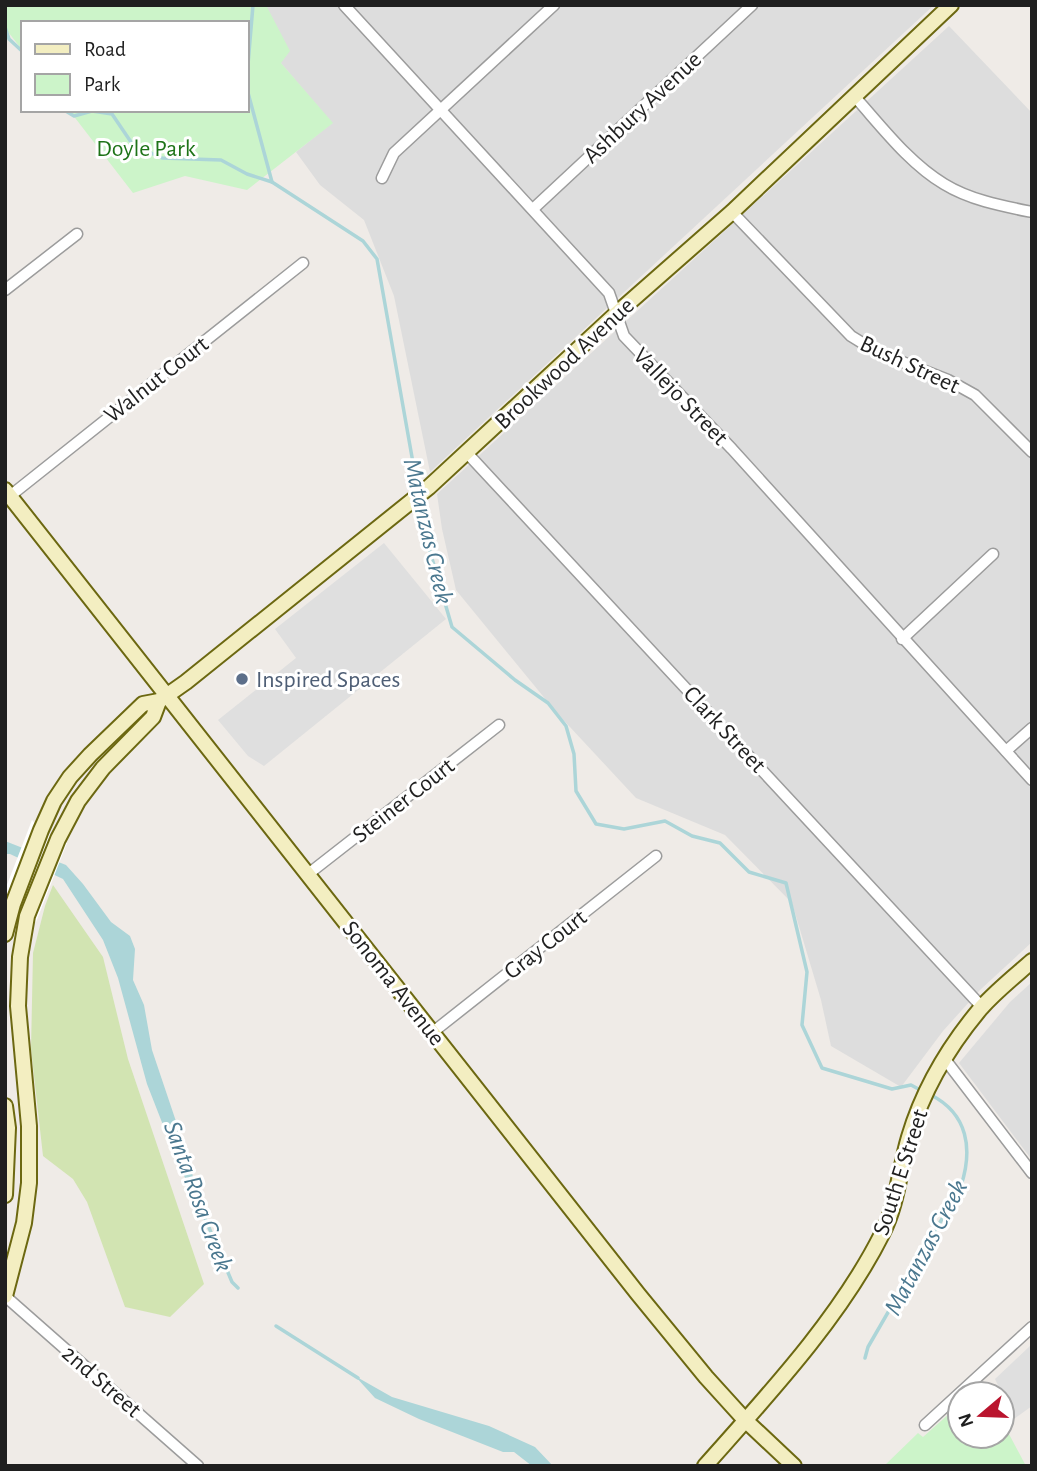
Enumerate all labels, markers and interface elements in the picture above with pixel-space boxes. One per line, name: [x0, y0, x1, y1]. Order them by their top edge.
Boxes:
legend: [21, 21, 248, 112]
text: Road: [84, 39, 126, 60]
street label: Ashbury Avenue: [579, 47, 706, 168]
text: Park: [84, 74, 121, 95]
park label: Doyle Park: [96, 137, 196, 161]
street label: Brookwood Avenue: [490, 293, 639, 434]
street label: Bush Street: [856, 331, 963, 399]
street label: Walnut Court: [100, 332, 213, 428]
street label: Vallejo Street: [628, 343, 733, 450]
water label: Matanzas Creek: [399, 456, 457, 607]
place label: Inspired Spaces: [256, 668, 400, 692]
marker: Inspired Spaces: [234, 671, 250, 687]
street label: Clark Street: [679, 682, 770, 778]
street label: Steiner Court: [348, 754, 459, 848]
street label: Gray Court: [500, 905, 592, 984]
street label: Sonoma Avenue: [337, 917, 449, 1050]
street label: South E Street: [869, 1106, 933, 1238]
water label: Santa Rosa Creek: [159, 1118, 237, 1275]
water label: Matanzas Creek: [879, 1176, 972, 1319]
street label: 2nd Street: [57, 1341, 146, 1423]
north arrow: [946, 1380, 1016, 1450]
text: N: [955, 1411, 977, 1429]

